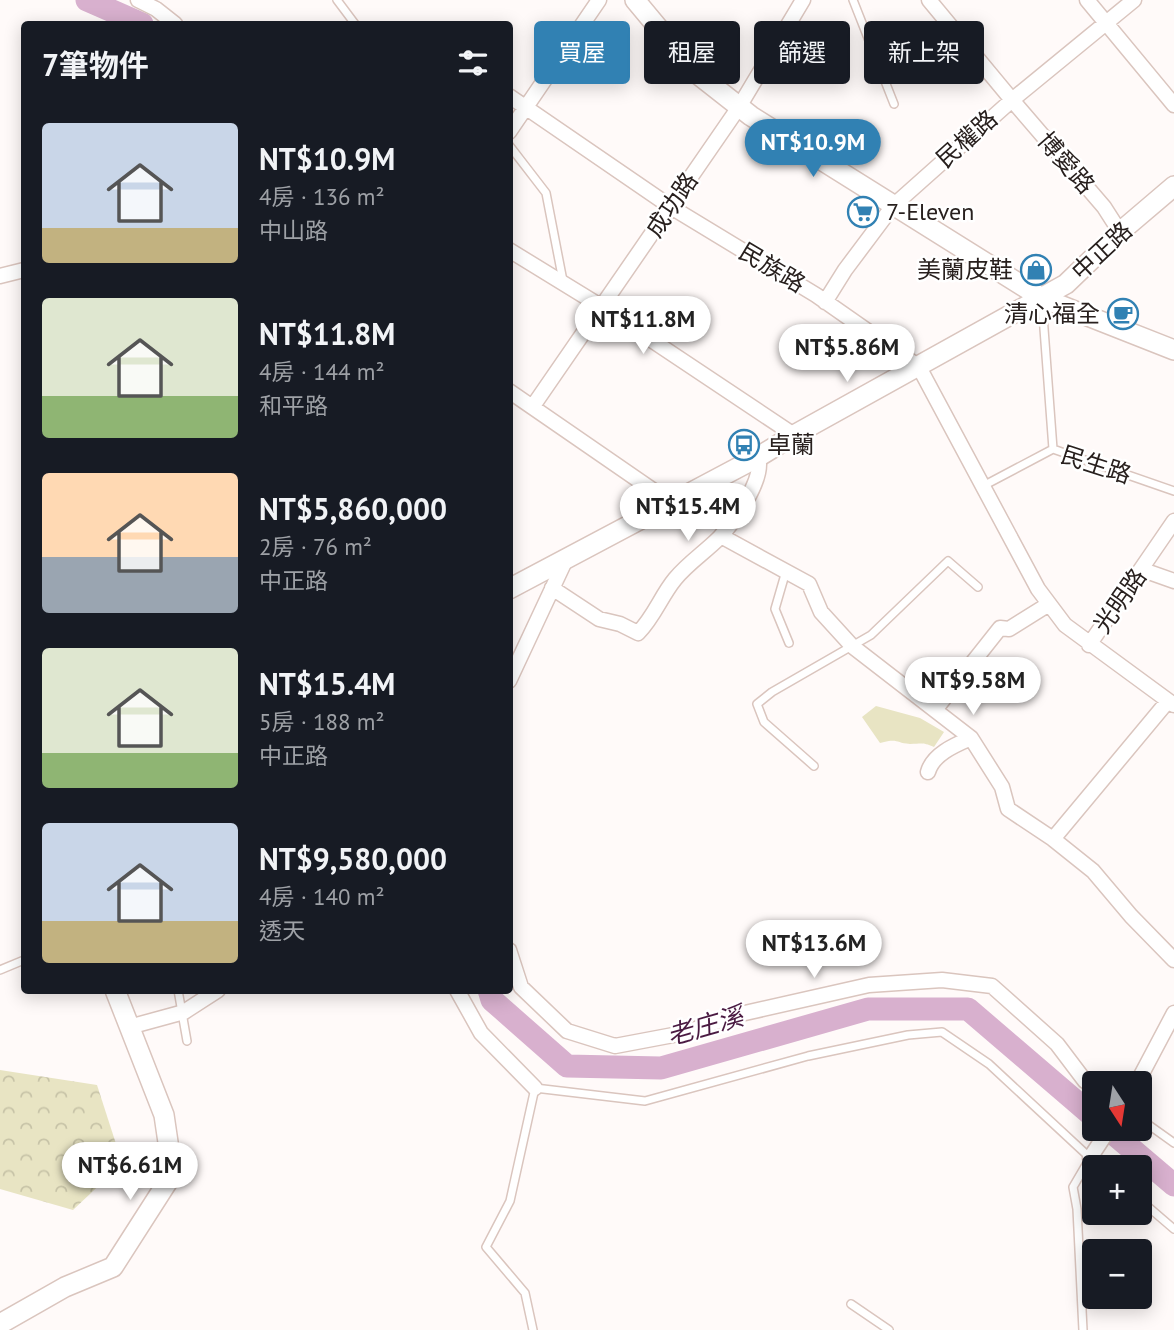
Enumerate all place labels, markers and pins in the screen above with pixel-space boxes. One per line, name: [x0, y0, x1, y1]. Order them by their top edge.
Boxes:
pin: NT$10.9M: [741, 120, 885, 179]
supermarket icon: 7-Eleven: [846, 195, 880, 229]
place label: 7-Eleven: [886, 196, 974, 227]
shop icon: 美蘭皮鞋: [1019, 253, 1053, 287]
place label: 美蘭皮鞋: [917, 254, 1013, 285]
pin: NT$11.8M: [571, 296, 715, 356]
cafe icon: 清心福全: [1106, 297, 1140, 331]
place label: 清心福全: [1004, 298, 1100, 329]
pin: NT$5.86M: [775, 324, 919, 384]
bus stop icon: 卓蘭: [727, 428, 761, 462]
place label: 卓蘭: [767, 429, 815, 460]
pin: NT$15.4M: [616, 484, 760, 543]
pin: NT$9.58M: [901, 658, 1045, 717]
pin: NT$13.6M: [742, 920, 886, 980]
pin: NT$6.61M: [58, 1142, 202, 1202]

